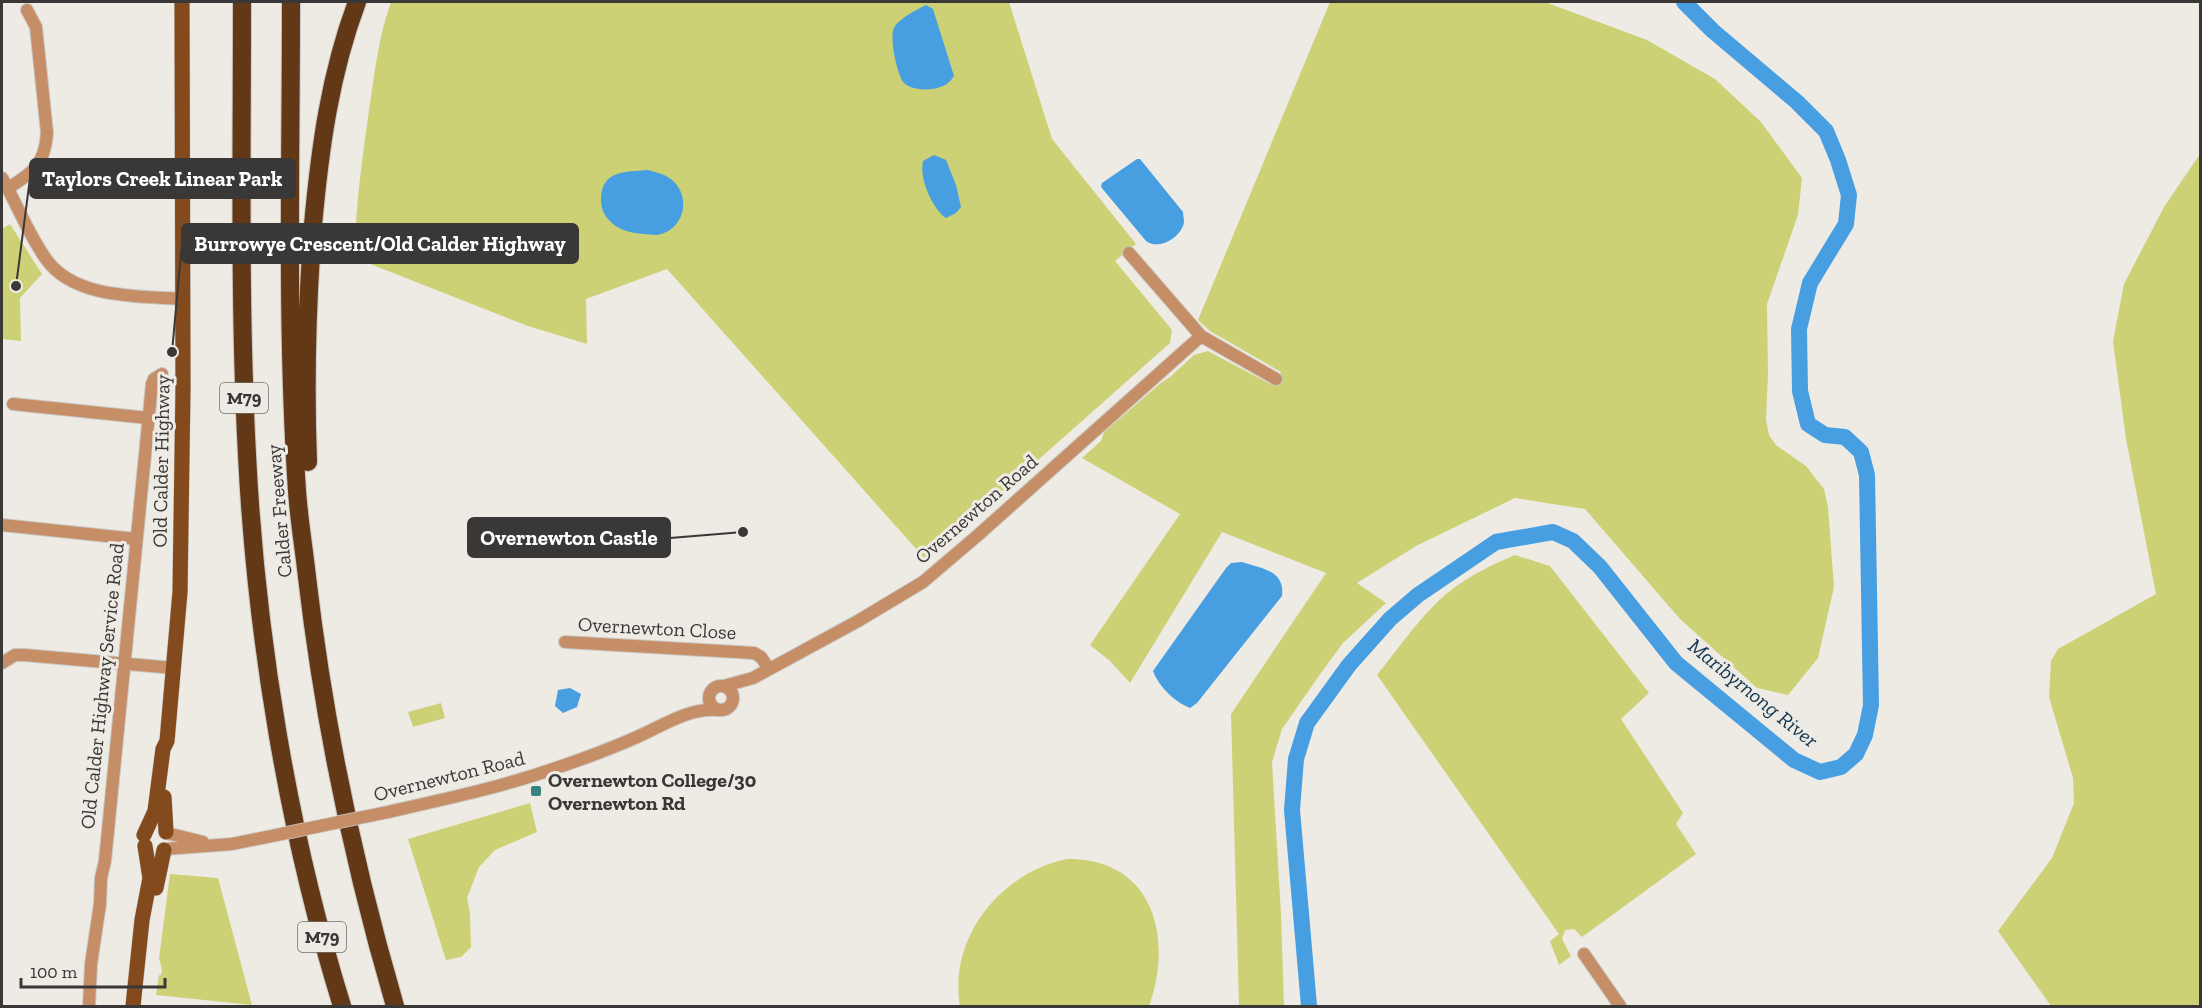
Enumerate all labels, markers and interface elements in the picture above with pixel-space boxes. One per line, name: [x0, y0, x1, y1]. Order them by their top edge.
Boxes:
callout: Taylors Creek Linear Park: [30, 159, 295, 198]
text: Taylors Creek Linear Park: [42, 166, 283, 191]
callout: Burrowye Crescent/Old Calder Highway: [182, 224, 578, 263]
text: Burrowye Crescent/Old Calder Highway: [194, 231, 566, 256]
street label: Old Calder Highway: [147, 373, 175, 548]
road number: M79: [220, 383, 268, 413]
street label: Calder Freeway: [261, 443, 297, 579]
street label: Overnewton Road: [910, 449, 1042, 569]
callout: Overnewton Castle: [468, 518, 670, 557]
text: Overnewton Castle: [480, 525, 658, 550]
street label: Old Calder Highway Service Road: [75, 542, 129, 830]
street label: Overnewton Close: [577, 612, 737, 644]
water label: Maribyrnong River: [1684, 633, 1824, 753]
street label: Overnewton Road: [371, 746, 527, 806]
place label: Overnewton College/30 Overnewton Rd: [548, 768, 756, 815]
marker: Overnewton College/30 Overnewton Rd: [529, 784, 543, 798]
road number: M79: [298, 922, 346, 952]
scale bar: [21, 951, 165, 989]
text: 100 m: [30, 961, 78, 983]

